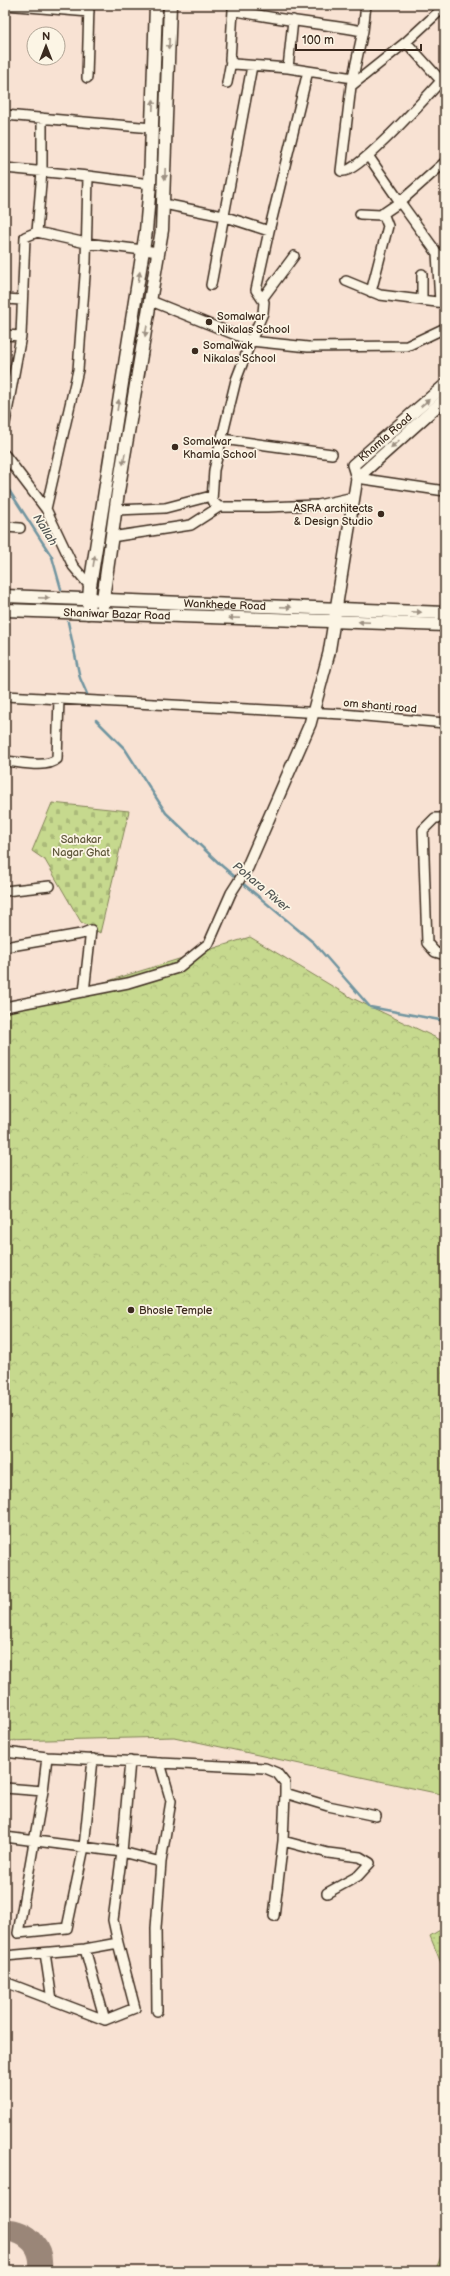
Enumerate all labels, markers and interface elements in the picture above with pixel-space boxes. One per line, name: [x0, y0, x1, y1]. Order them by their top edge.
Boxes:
north arrow: [26, 26, 66, 66]
scale bar: [296, 26, 421, 52]
text: N: [42, 30, 50, 43]
text: 100 m: [302, 33, 334, 48]
one-way arrow: [166, 38, 172, 51]
one-way arrow: [150, 98, 156, 111]
one-way arrow: [162, 168, 168, 181]
one-way arrow: [136, 270, 142, 283]
place label: Somalwar Nikalas School: [217, 310, 290, 336]
marker: Somalwar Nikalas School: [204, 317, 214, 327]
one-way arrow: [143, 324, 149, 337]
place label: Somalwak Nikalas School: [203, 339, 276, 365]
marker: Somalwak Nikalas School: [190, 346, 200, 356]
one-way arrow: [419, 398, 430, 407]
one-way arrow: [116, 399, 122, 411]
street label: Khamla Road: [356, 410, 415, 464]
place label: Somalwar Khamla School: [183, 435, 256, 461]
one-way arrow: [390, 439, 400, 449]
marker: Somalwar Khamla School: [170, 442, 180, 452]
one-way arrow: [121, 453, 127, 465]
place label: ASRA architects & Design Studio: [293, 502, 374, 528]
marker: ASRA architects & Design Studio: [376, 509, 386, 519]
water label: Nallah: [29, 511, 61, 549]
one-way arrow: [91, 555, 97, 567]
one-way arrow: [38, 594, 50, 601]
street label: Wankhede Road: [183, 596, 266, 613]
one-way arrow: [280, 604, 292, 611]
street label: Shaniwar Bazar Road: [63, 605, 171, 622]
one-way arrow: [410, 609, 423, 615]
one-way arrow: [227, 615, 240, 621]
one-way arrow: [358, 619, 370, 626]
street label: om shanti road: [343, 696, 417, 716]
park label: Sahakar Nagar Ghat: [52, 833, 111, 859]
water label: Pohara River: [229, 859, 294, 916]
place label: Bhosle Temple: [139, 1304, 213, 1317]
marker: Bhosle Temple: [126, 1305, 136, 1315]

